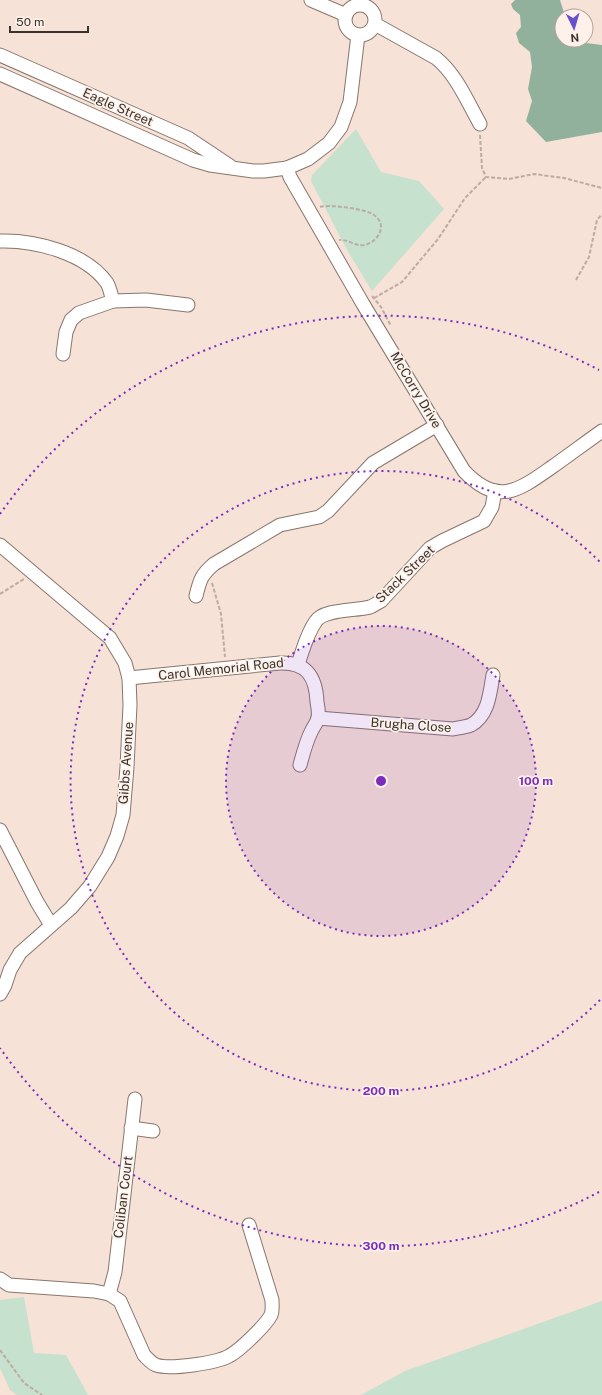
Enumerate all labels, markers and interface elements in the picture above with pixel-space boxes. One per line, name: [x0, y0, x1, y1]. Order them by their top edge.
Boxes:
scale bar: [10, 8, 88, 34]
north arrow: [554, 8, 594, 48]
text: 50 m: [16, 15, 44, 29]
text: N: [570, 32, 580, 44]
street label: Eagle Street: [81, 85, 155, 129]
street label: McCorry Drive: [387, 349, 445, 431]
street label: Stack Street: [372, 542, 438, 606]
street label: Carol Memorial Road: [157, 655, 285, 683]
street label: Brugha Close: [370, 715, 452, 735]
street label: Gibbs Avenue: [116, 721, 136, 805]
centre of rings: [374, 774, 388, 788]
text: 100 m: [519, 774, 553, 788]
text: 200 m: [363, 1084, 399, 1098]
street label: Coliban Court: [111, 1155, 135, 1239]
text: 300 m: [363, 1239, 400, 1253]

